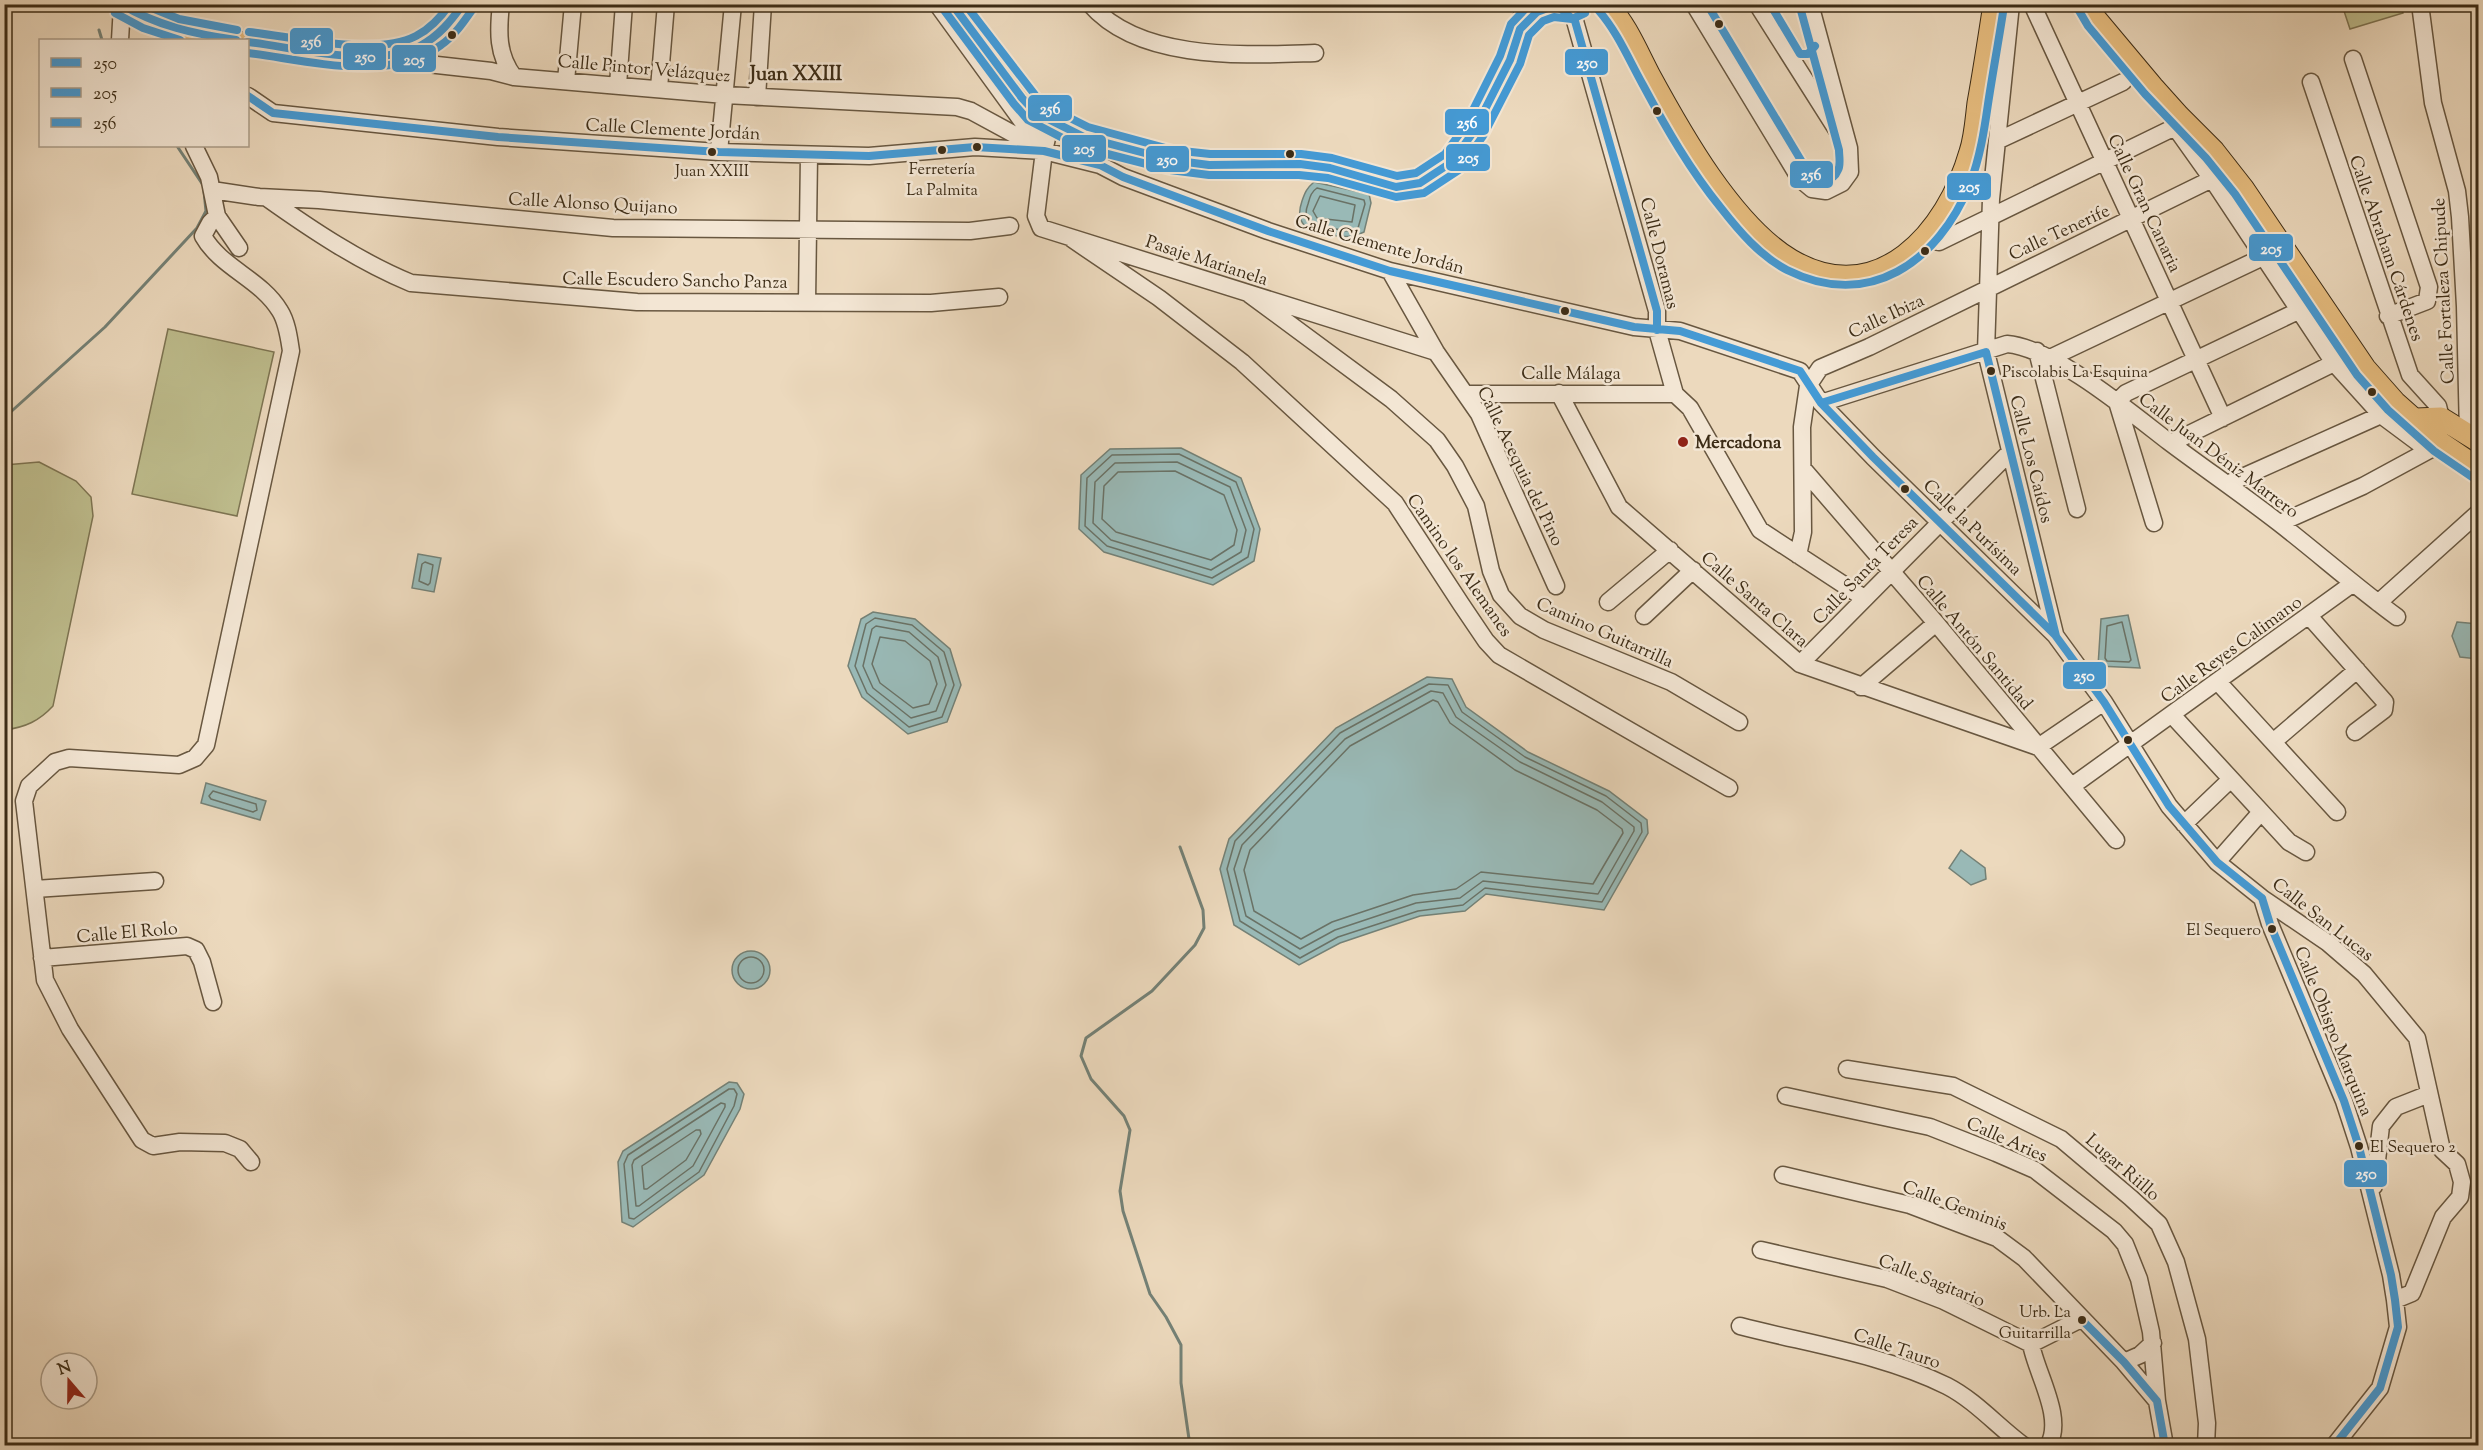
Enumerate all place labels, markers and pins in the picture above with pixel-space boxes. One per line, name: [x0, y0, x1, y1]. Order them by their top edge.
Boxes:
unlabelled marker: [1713, 18, 1725, 30]
unlabelled marker: [446, 29, 458, 41]
unlabelled marker: [1651, 105, 1663, 117]
unlabelled marker: [971, 141, 983, 153]
marker: Ferretería La Palmita: [936, 144, 948, 156]
marker: Juan XXIII: [706, 146, 718, 158]
unlabelled marker: [1284, 148, 1296, 160]
place label: Ferretería La Palmita: [906, 159, 978, 203]
place label: Juan XXIII: [674, 161, 749, 184]
unlabelled marker: [1919, 245, 1931, 257]
unlabelled marker: [1559, 305, 1571, 317]
place label: Piscolabis La Esquina: [2002, 362, 2149, 385]
marker: Piscolabis La Esquina: [1985, 365, 1997, 377]
unlabelled marker: [2366, 386, 2378, 398]
place label: Mercadona: [1695, 431, 1782, 457]
marker: Mercadona: [1676, 435, 1690, 449]
unlabelled marker: [1899, 483, 1911, 495]
unlabelled marker: [2122, 734, 2134, 746]
place label: El Sequero: [2186, 920, 2261, 943]
marker: El Sequero: [2266, 923, 2278, 935]
place label: El Sequero 2: [2370, 1137, 2456, 1160]
marker: El Sequero 2: [2353, 1140, 2365, 1152]
place label: Urb. La Guitarrilla: [1999, 1302, 2072, 1346]
marker: Urb. La Guitarrilla: [2076, 1314, 2088, 1326]

